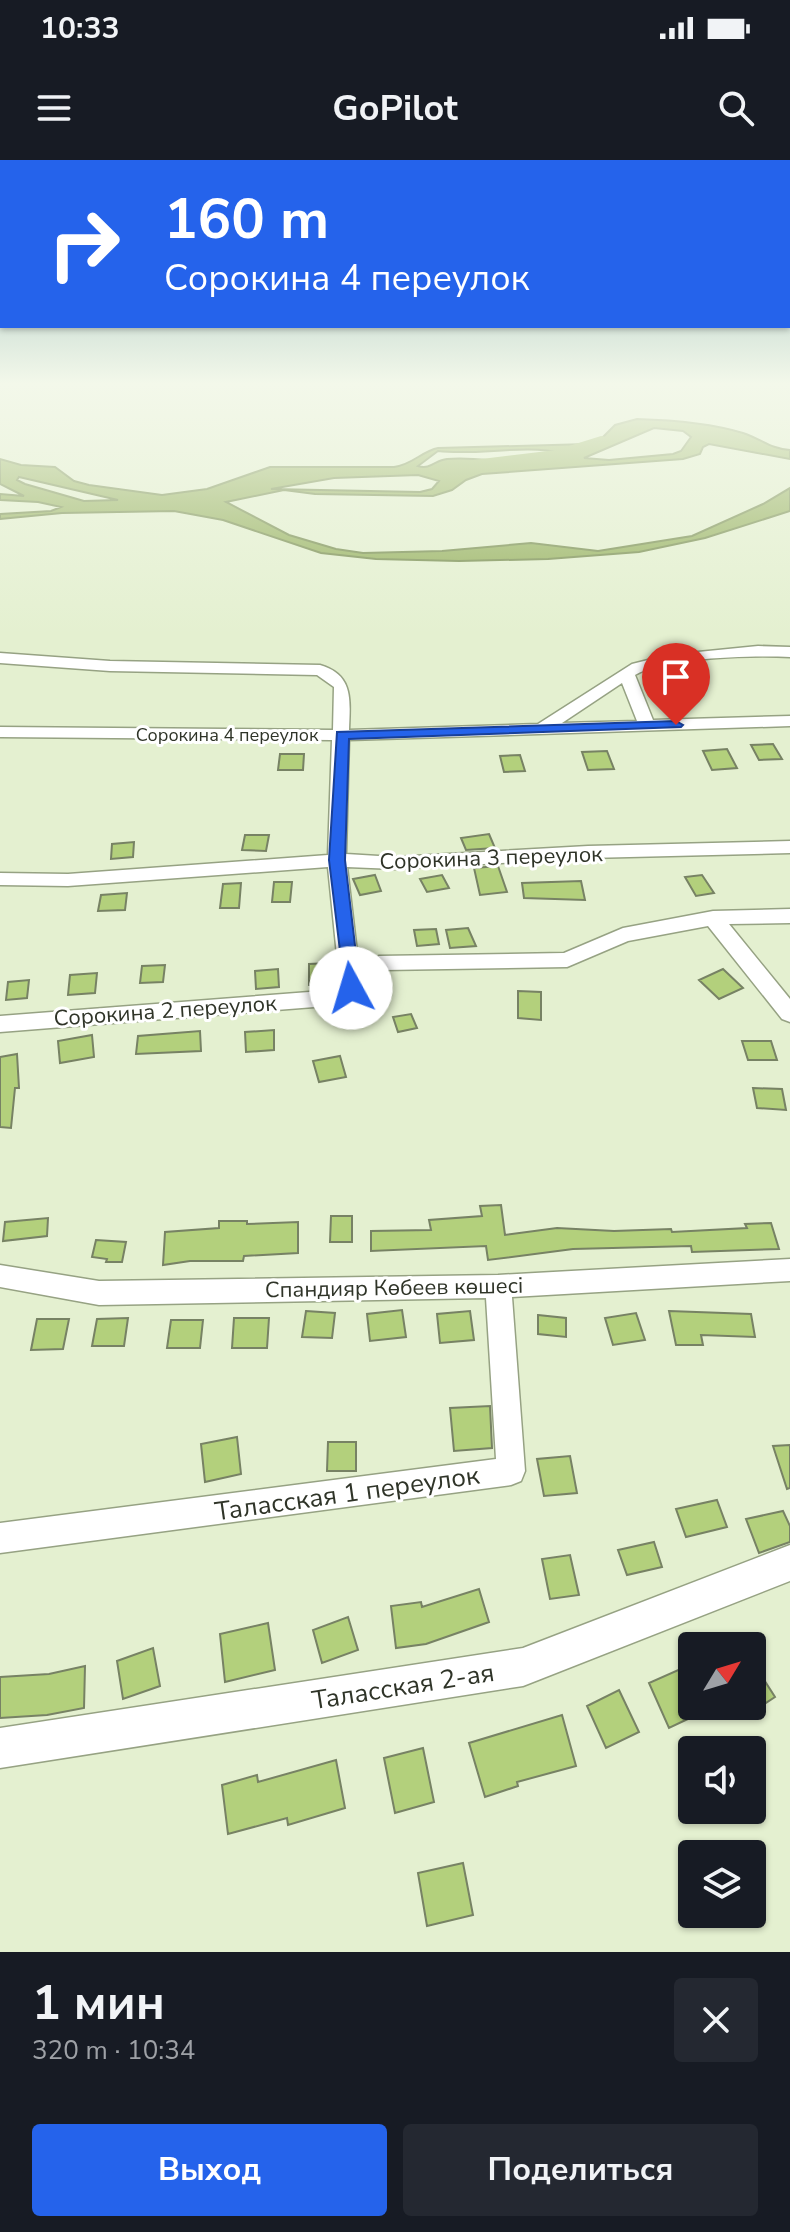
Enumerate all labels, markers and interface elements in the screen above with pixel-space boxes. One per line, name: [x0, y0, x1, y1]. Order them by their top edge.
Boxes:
text: 10:33: [40, 8, 119, 49]
text: GoPilot: [332, 84, 458, 133]
icon: menu: [32, 86, 76, 130]
icon: search: [714, 86, 758, 130]
text: 160 m: [164, 181, 329, 258]
icon: right: [32, 192, 136, 296]
text: Сорокина 4 переулок: [164, 254, 530, 303]
pin: [642, 643, 710, 725]
icon: arrive: [654, 655, 698, 699]
street label: Сорокина 4 переулок: [136, 723, 319, 747]
street label: Сорокина 3 переулок: [379, 839, 604, 877]
position arrow: [309, 946, 393, 1030]
street label: Сорокина 2 переулок: [53, 988, 278, 1034]
street label: Спандияр Көбеев көшесі: [265, 1271, 524, 1305]
street label: Таласская 1 переулок: [213, 1458, 482, 1529]
north arrow: [678, 1632, 766, 1720]
map controls: [678, 1632, 766, 1928]
street label: Таласская 2-ая: [309, 1655, 497, 1718]
button: sound: [678, 1736, 766, 1824]
button: layers: [678, 1840, 766, 1928]
text: 1 мин: [32, 1970, 165, 2036]
button: close: [674, 1978, 758, 2062]
text: 320 m · 10:34: [32, 2033, 195, 2068]
button: Выход: [32, 2124, 387, 2216]
button: Поделиться: [403, 2124, 758, 2216]

